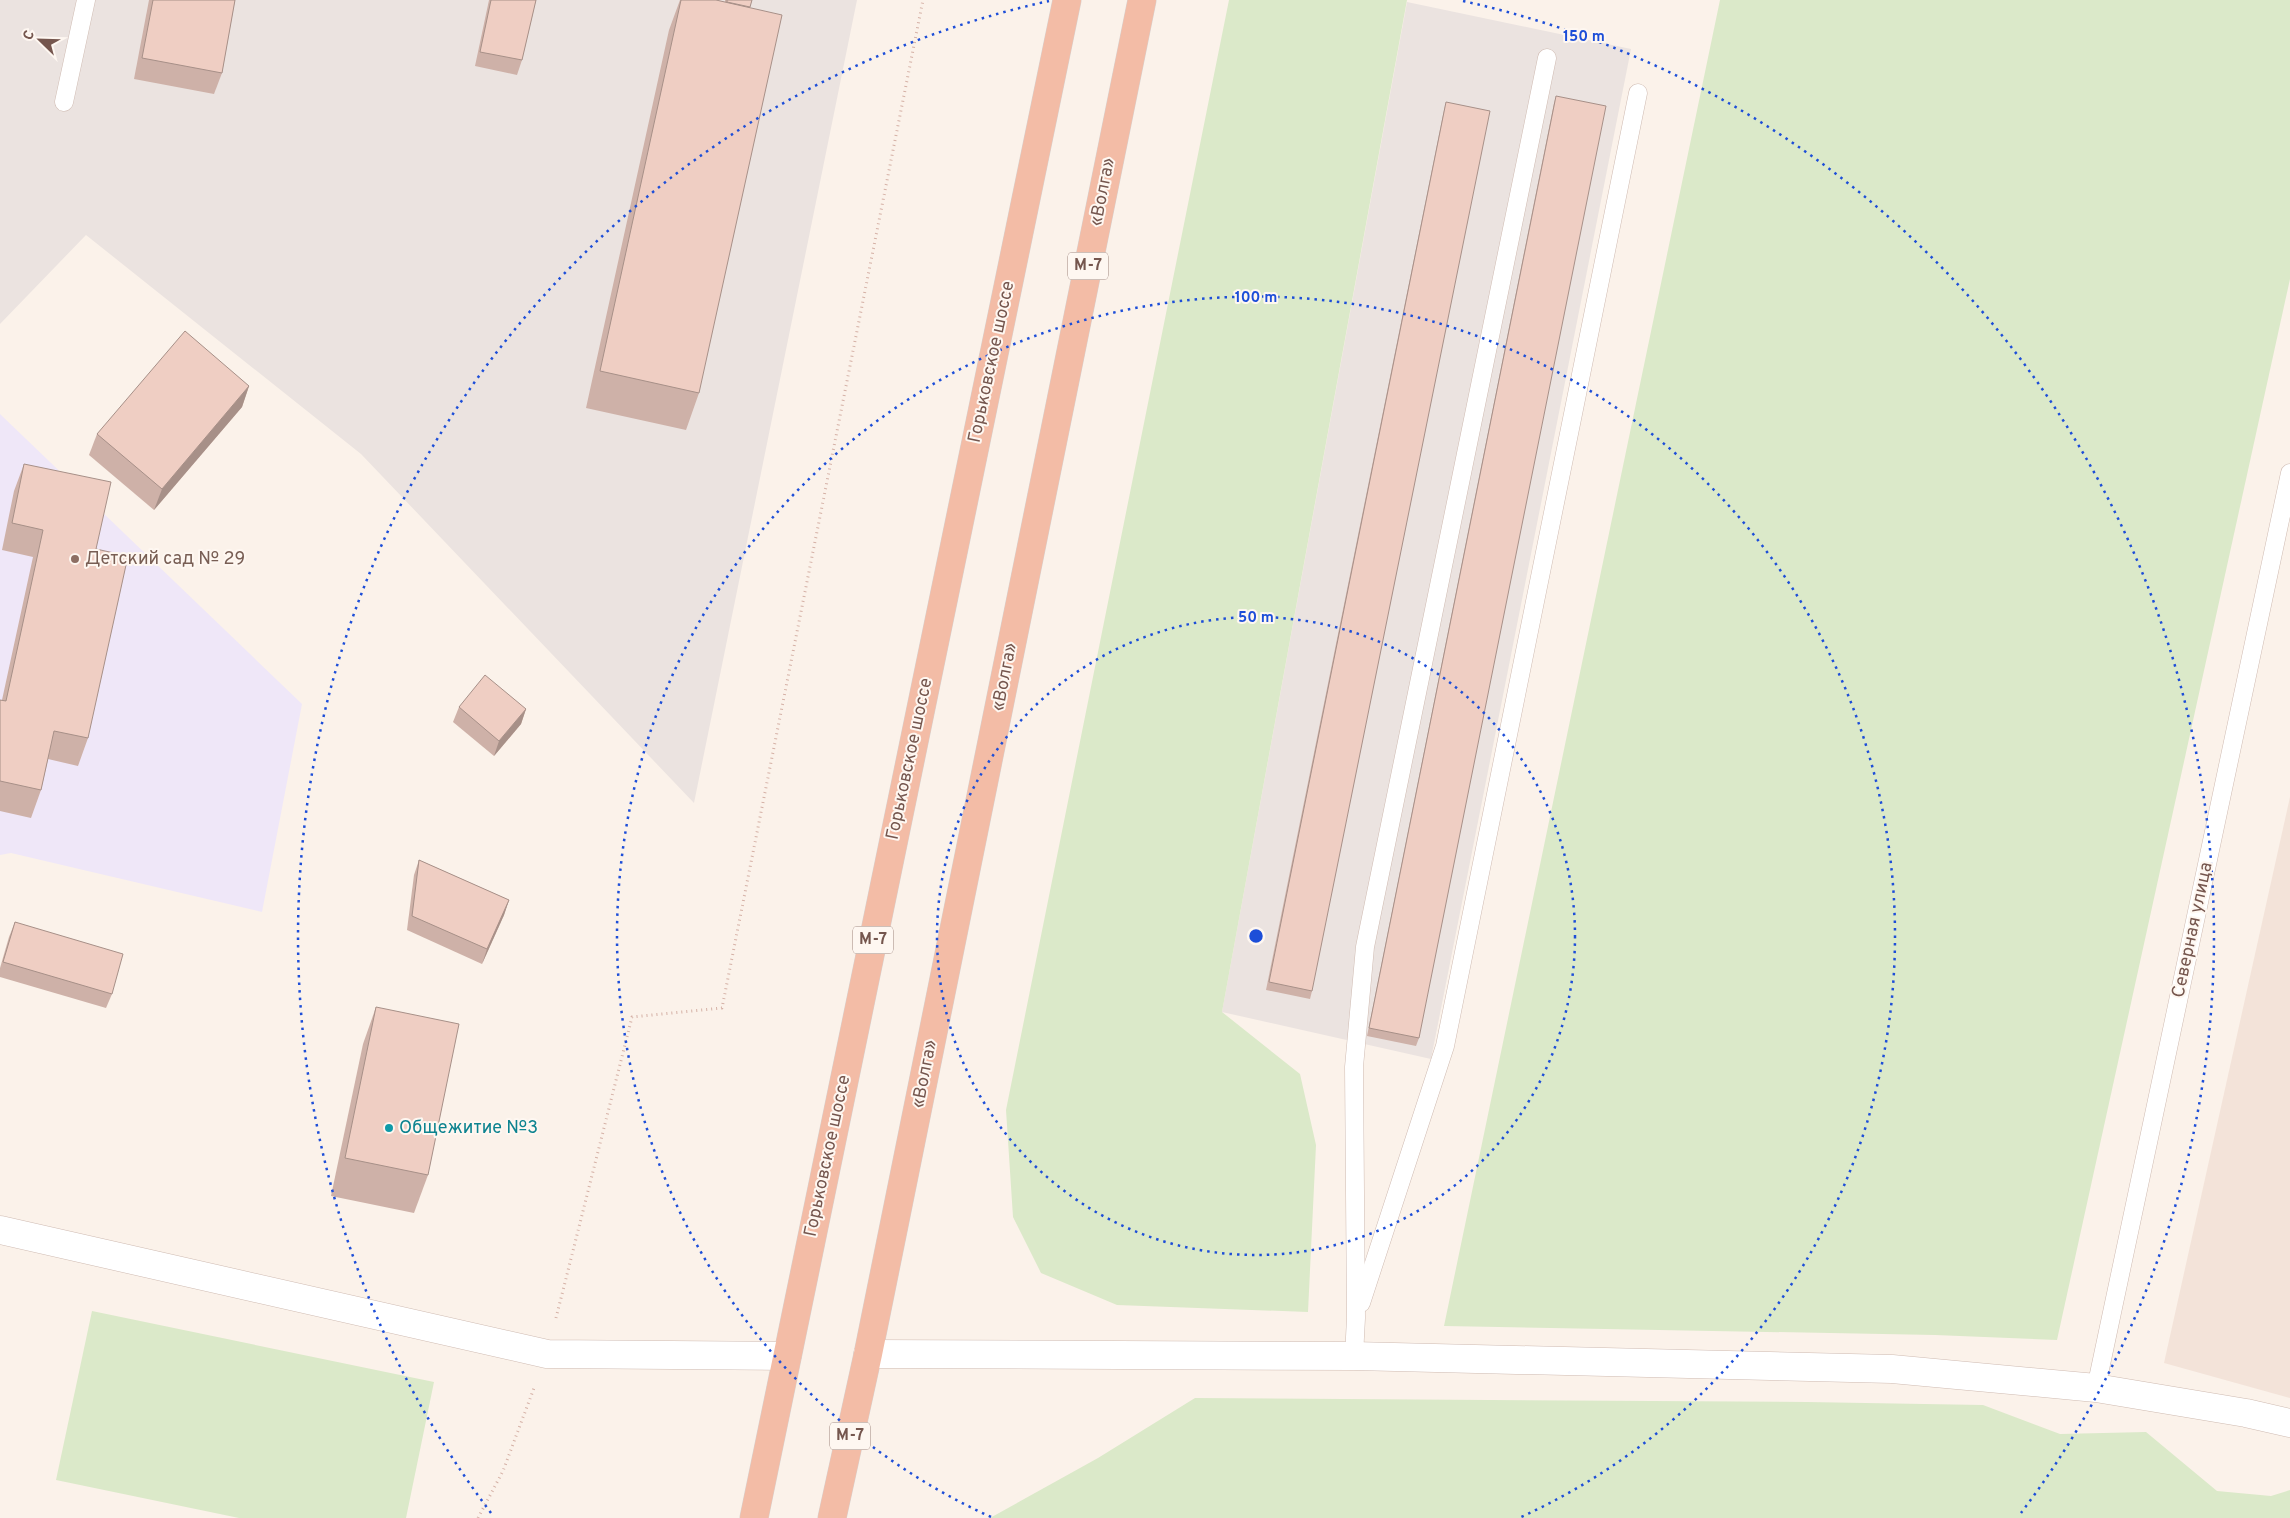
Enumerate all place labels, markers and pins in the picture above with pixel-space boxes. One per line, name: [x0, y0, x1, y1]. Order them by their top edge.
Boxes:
place label: Детский сад № 29: [85, 548, 245, 571]
marker: Детский сад № 29: [69, 553, 81, 565]
centre of rings: [1247, 927, 1265, 945]
place label: Общежитие №3: [399, 1117, 538, 1140]
marker: Общежитие №3: [383, 1122, 395, 1134]

